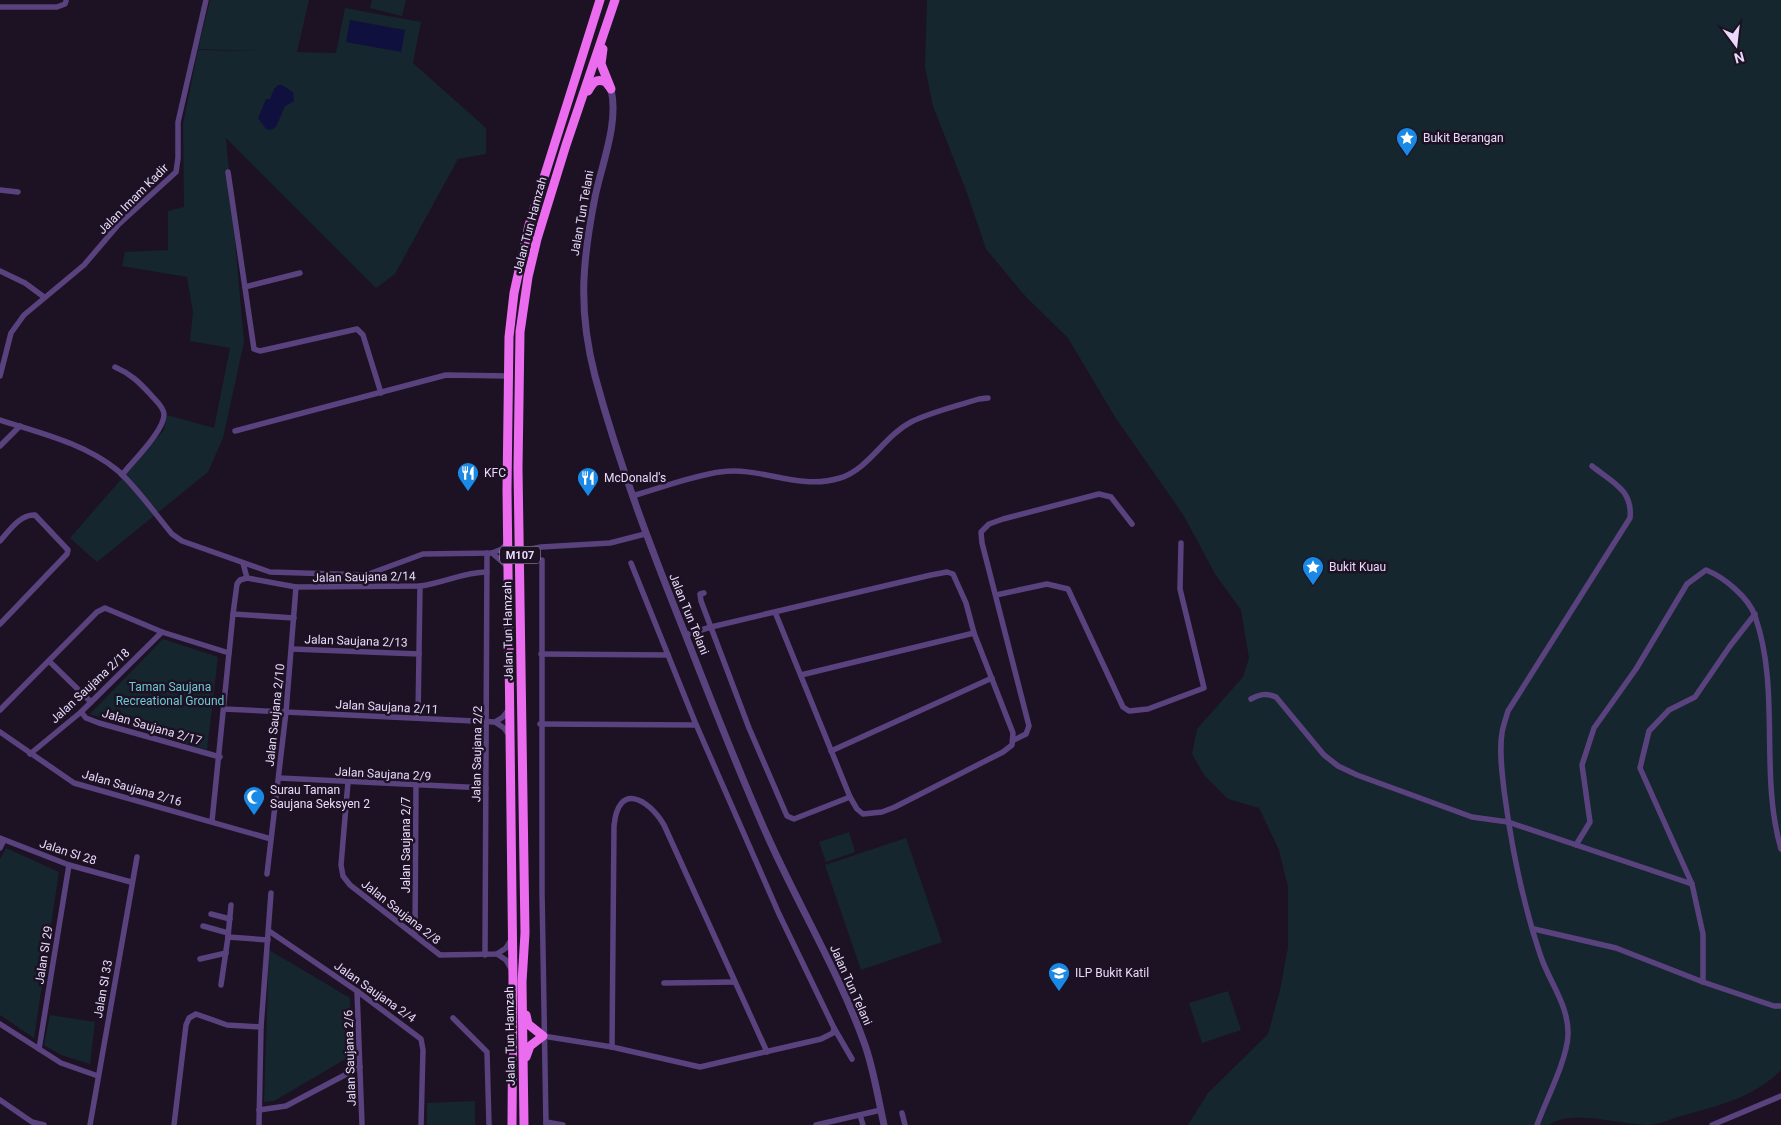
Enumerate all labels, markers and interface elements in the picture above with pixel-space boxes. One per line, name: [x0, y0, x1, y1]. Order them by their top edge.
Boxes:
north arrow: [1711, 20, 1761, 70]
text: N: [1733, 49, 1746, 67]
place icon: Bukit Berangan: [1395, 126, 1419, 157]
place label: Bukit Berangan: [1423, 131, 1504, 145]
street label: Jalan Imam Kadir: [95, 161, 171, 237]
street label: Jalan Tun Telani: [568, 169, 596, 257]
street label: Jalan Tun Hamzah: [510, 175, 550, 275]
restaurant icon: KFC: [456, 461, 480, 492]
place label: KFC: [484, 466, 506, 480]
restaurant icon: McDonald's: [576, 466, 600, 497]
place label: McDonald's: [604, 471, 666, 485]
road number: M107: [500, 546, 540, 564]
place icon: Bukit Kuau: [1301, 555, 1325, 586]
place label: Bukit Kuau: [1329, 560, 1386, 574]
street label: Jalan Saujana 2/14: [312, 569, 416, 585]
street label: Jalan Tun Telani: [666, 571, 712, 657]
street label: Jalan Tun Hamzah: [500, 581, 516, 681]
street label: Jalan Saujana 2/13: [304, 632, 408, 650]
street label: Jalan Saujana 2/18: [47, 646, 133, 726]
street label: Jalan Saujana 2/10: [263, 663, 287, 767]
park label: Taman Saujana Recreational Ground: [116, 680, 224, 708]
street label: Jalan Saujana 2/11: [335, 697, 439, 717]
street label: Jalan Saujana 2/2: [469, 705, 485, 802]
street label: Jalan Saujana 2/17: [100, 706, 204, 748]
street label: Jalan Saujana 2/9: [334, 764, 432, 784]
street label: Jalan Saujana 2/16: [80, 767, 184, 809]
place label: Surau Taman Saujana Seksyen 2: [270, 783, 370, 811]
mosque icon: Surau Taman Saujana Seksyen 2: [242, 785, 266, 816]
street label: Jalan Saujana 2/7: [399, 797, 413, 893]
street label: Jalan SI 28: [38, 836, 98, 868]
street label: Jalan Saujana 2/8: [359, 877, 444, 947]
street label: Jalan SI 29: [32, 925, 56, 985]
street label: Jalan Tun Telani: [827, 943, 875, 1027]
street label: Jalan SI 33: [91, 959, 115, 1019]
street label: Jalan Saujana 2/4: [331, 959, 419, 1026]
school or university icon: ILP Bukit Katil: [1047, 961, 1071, 992]
place label: ILP Bukit Katil: [1075, 966, 1149, 980]
street label: Jalan Tun Hamzah: [502, 986, 518, 1086]
street label: Jalan Saujana 2/6: [341, 1009, 359, 1106]

